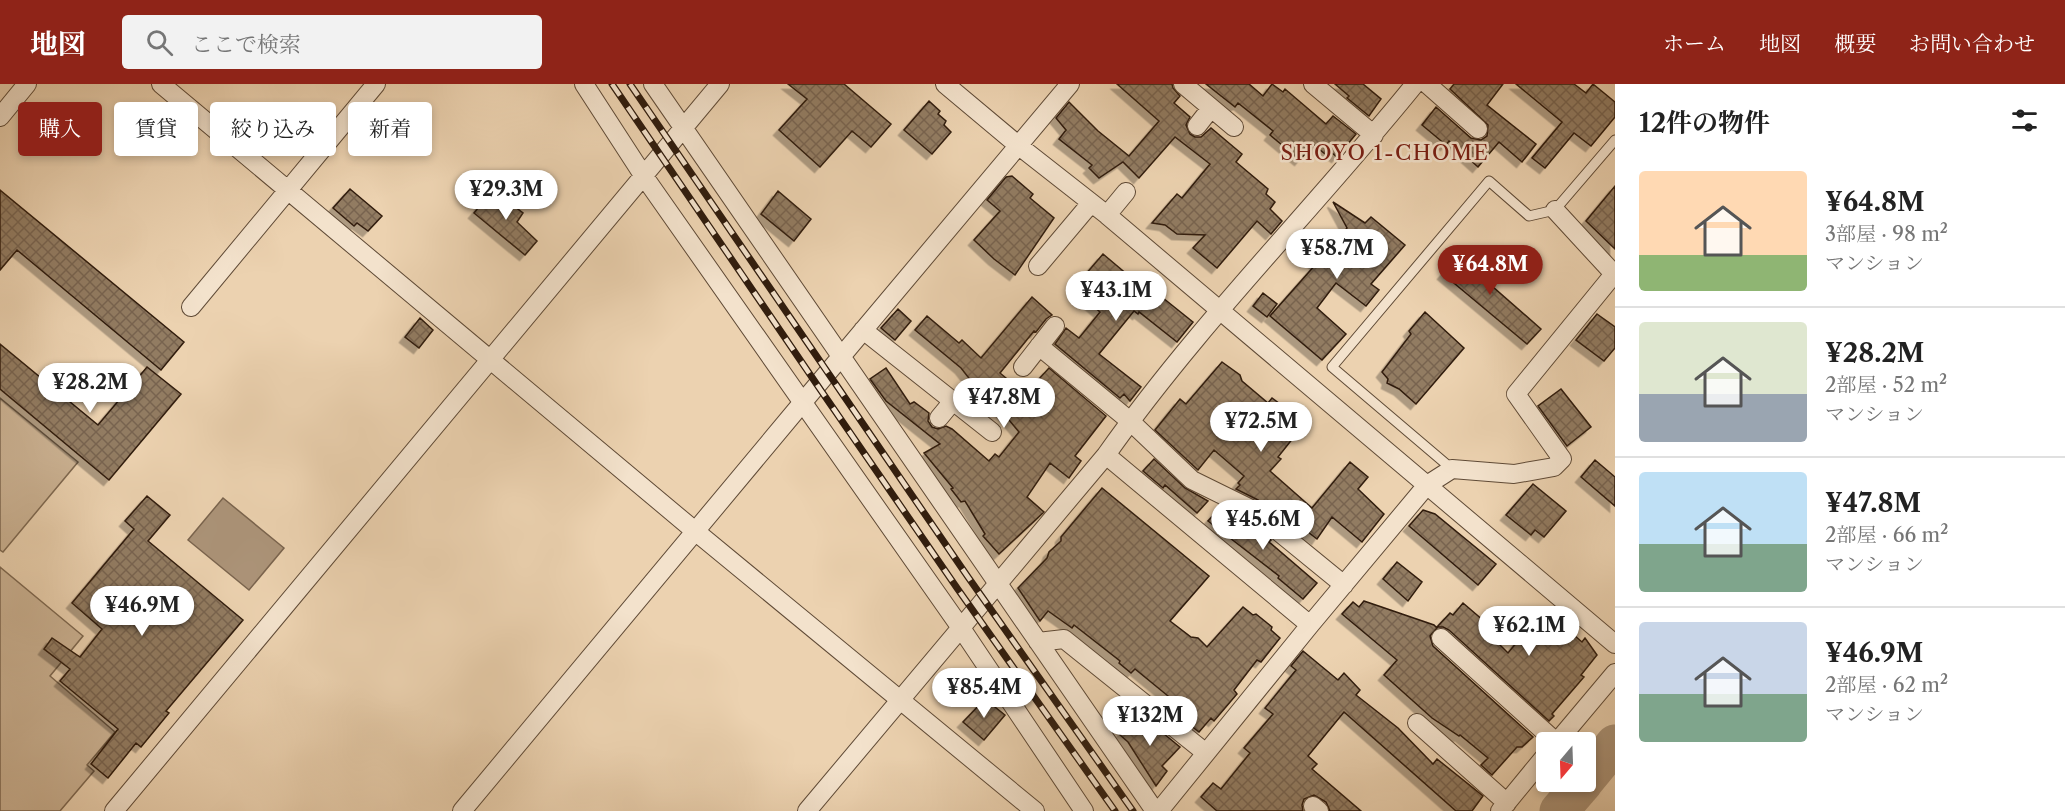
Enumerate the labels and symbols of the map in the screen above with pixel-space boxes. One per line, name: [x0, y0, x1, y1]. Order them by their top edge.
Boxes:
district label: SHOYO 1-CHOME: [1281, 140, 1489, 165]
pin: ¥29.3M: [457, 170, 555, 221]
pin: ¥58.7M: [1288, 229, 1386, 280]
pin: ¥64.8M: [1441, 245, 1539, 296]
pin: ¥43.1M: [1067, 271, 1165, 322]
pin: ¥28.2M: [41, 363, 139, 414]
pin: ¥47.8M: [955, 378, 1053, 429]
pin: ¥72.5M: [1212, 402, 1310, 453]
pin: ¥45.6M: [1214, 500, 1312, 551]
pin: ¥46.9M: [93, 586, 191, 637]
pin: ¥62.1M: [1480, 606, 1578, 657]
pin: ¥85.4M: [935, 668, 1033, 719]
pin: ¥132M: [1108, 696, 1192, 747]
north arrow: [1536, 732, 1596, 792]

